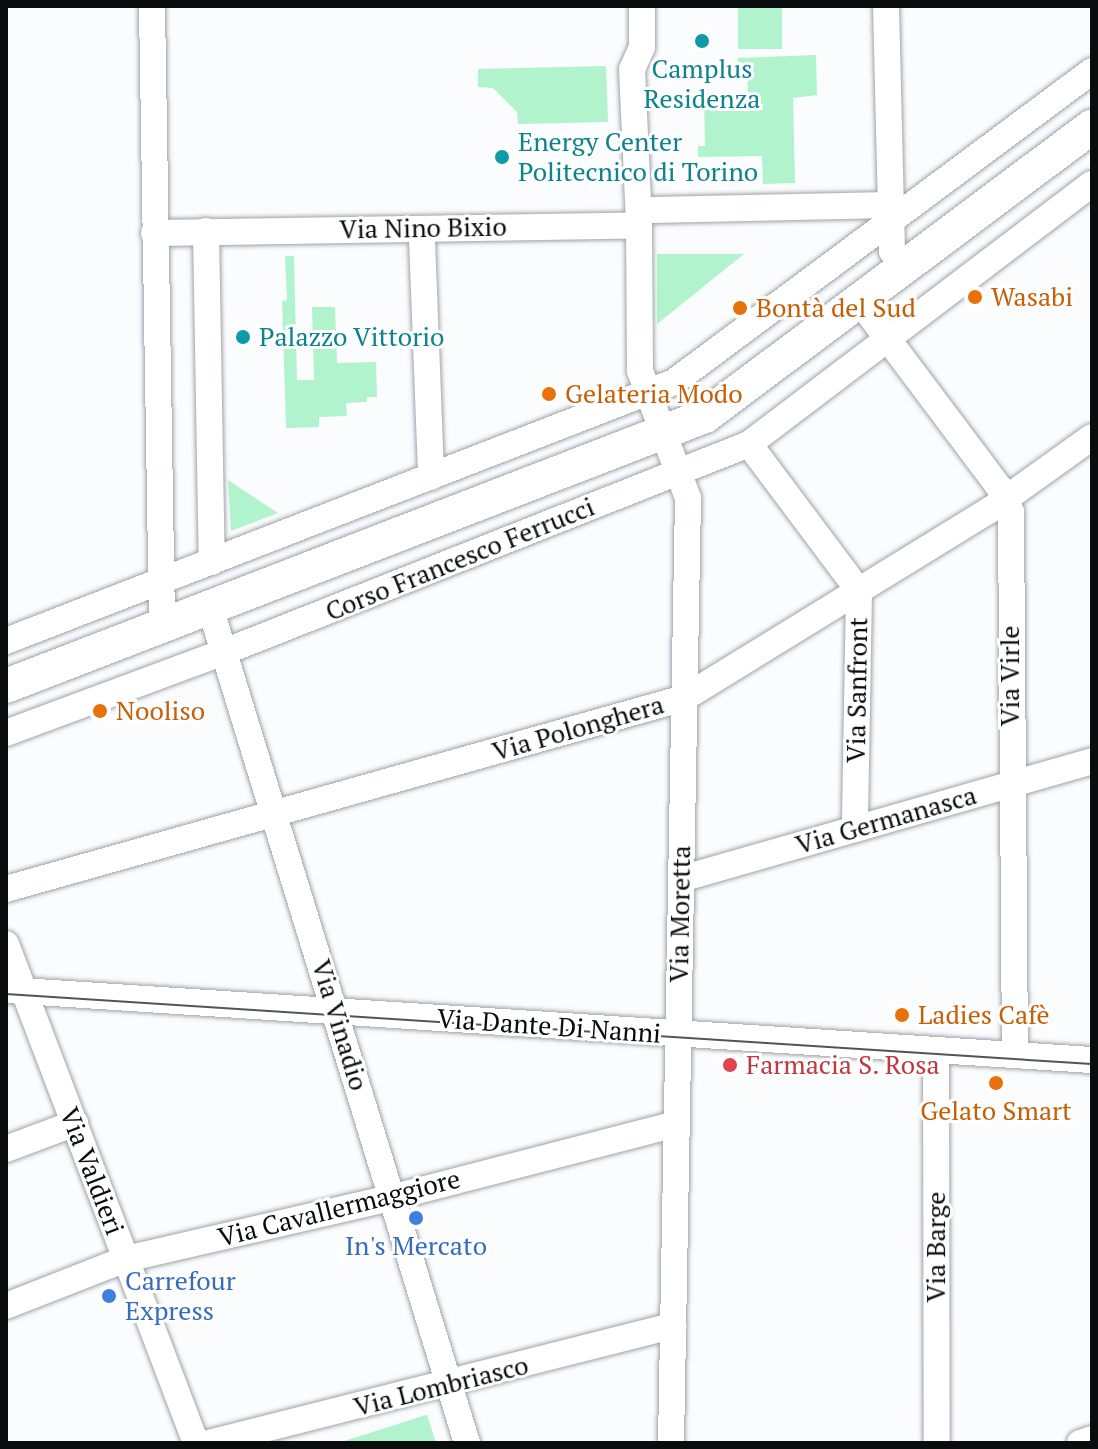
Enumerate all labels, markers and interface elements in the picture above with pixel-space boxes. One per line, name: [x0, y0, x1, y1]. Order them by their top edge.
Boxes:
marker: Camplus Residenza: [693, 32, 711, 50]
place label: Camplus Residenza: [644, 53, 760, 114]
place label: Energy Center Politecnico di Torino: [518, 126, 758, 188]
marker: Energy Center Politecnico di Torino: [493, 148, 511, 166]
street label: Via Nino Bixio: [339, 211, 507, 245]
place label: Wasabi: [991, 281, 1073, 313]
marker: Wasabi: [966, 288, 984, 306]
place label: Bontà del Sud: [756, 292, 916, 324]
marker: Bontà del Sud: [731, 299, 749, 317]
place label: Palazzo Vittorio: [259, 321, 445, 353]
marker: Palazzo Vittorio: [234, 328, 252, 346]
place label: Gelateria Modo: [565, 378, 743, 410]
marker: Gelateria Modo: [540, 385, 558, 403]
street label: Corso Francesco Ferrucci: [321, 491, 599, 627]
street label: Via Sanfront: [840, 617, 874, 763]
street label: Via Virle: [994, 625, 1026, 727]
street label: Via Polonghera: [489, 689, 667, 767]
place label: Nooliso: [116, 695, 205, 727]
marker: Nooliso: [91, 702, 109, 720]
street label: Via Germanasca: [792, 779, 980, 861]
street label: Via Moretta: [663, 845, 697, 983]
street label: Via Vinadio: [305, 955, 375, 1095]
place label: Ladies Cafè: [918, 999, 1050, 1031]
street label: Via Dante Di Nanni: [436, 1003, 662, 1049]
marker: Ladies Cafè: [893, 1006, 911, 1024]
place label: Farmacia S. Rosa: [746, 1049, 941, 1081]
marker: Farmacia S. Rosa: [721, 1056, 739, 1074]
marker: Gelato Smart: [987, 1074, 1005, 1092]
place label: Gelato Smart: [920, 1095, 1072, 1127]
street label: Via Valdieri: [53, 1102, 131, 1240]
street label: Via Cavallermaggiore: [215, 1163, 463, 1253]
street label: Via Barge: [920, 1192, 952, 1302]
marker: In's Mercato: [407, 1209, 425, 1227]
place label: In's Mercato: [345, 1230, 487, 1262]
place label: Carrefour Express: [125, 1265, 236, 1326]
marker: Carrefour Express: [100, 1287, 118, 1305]
street label: Via Lombriasco: [351, 1349, 531, 1423]

